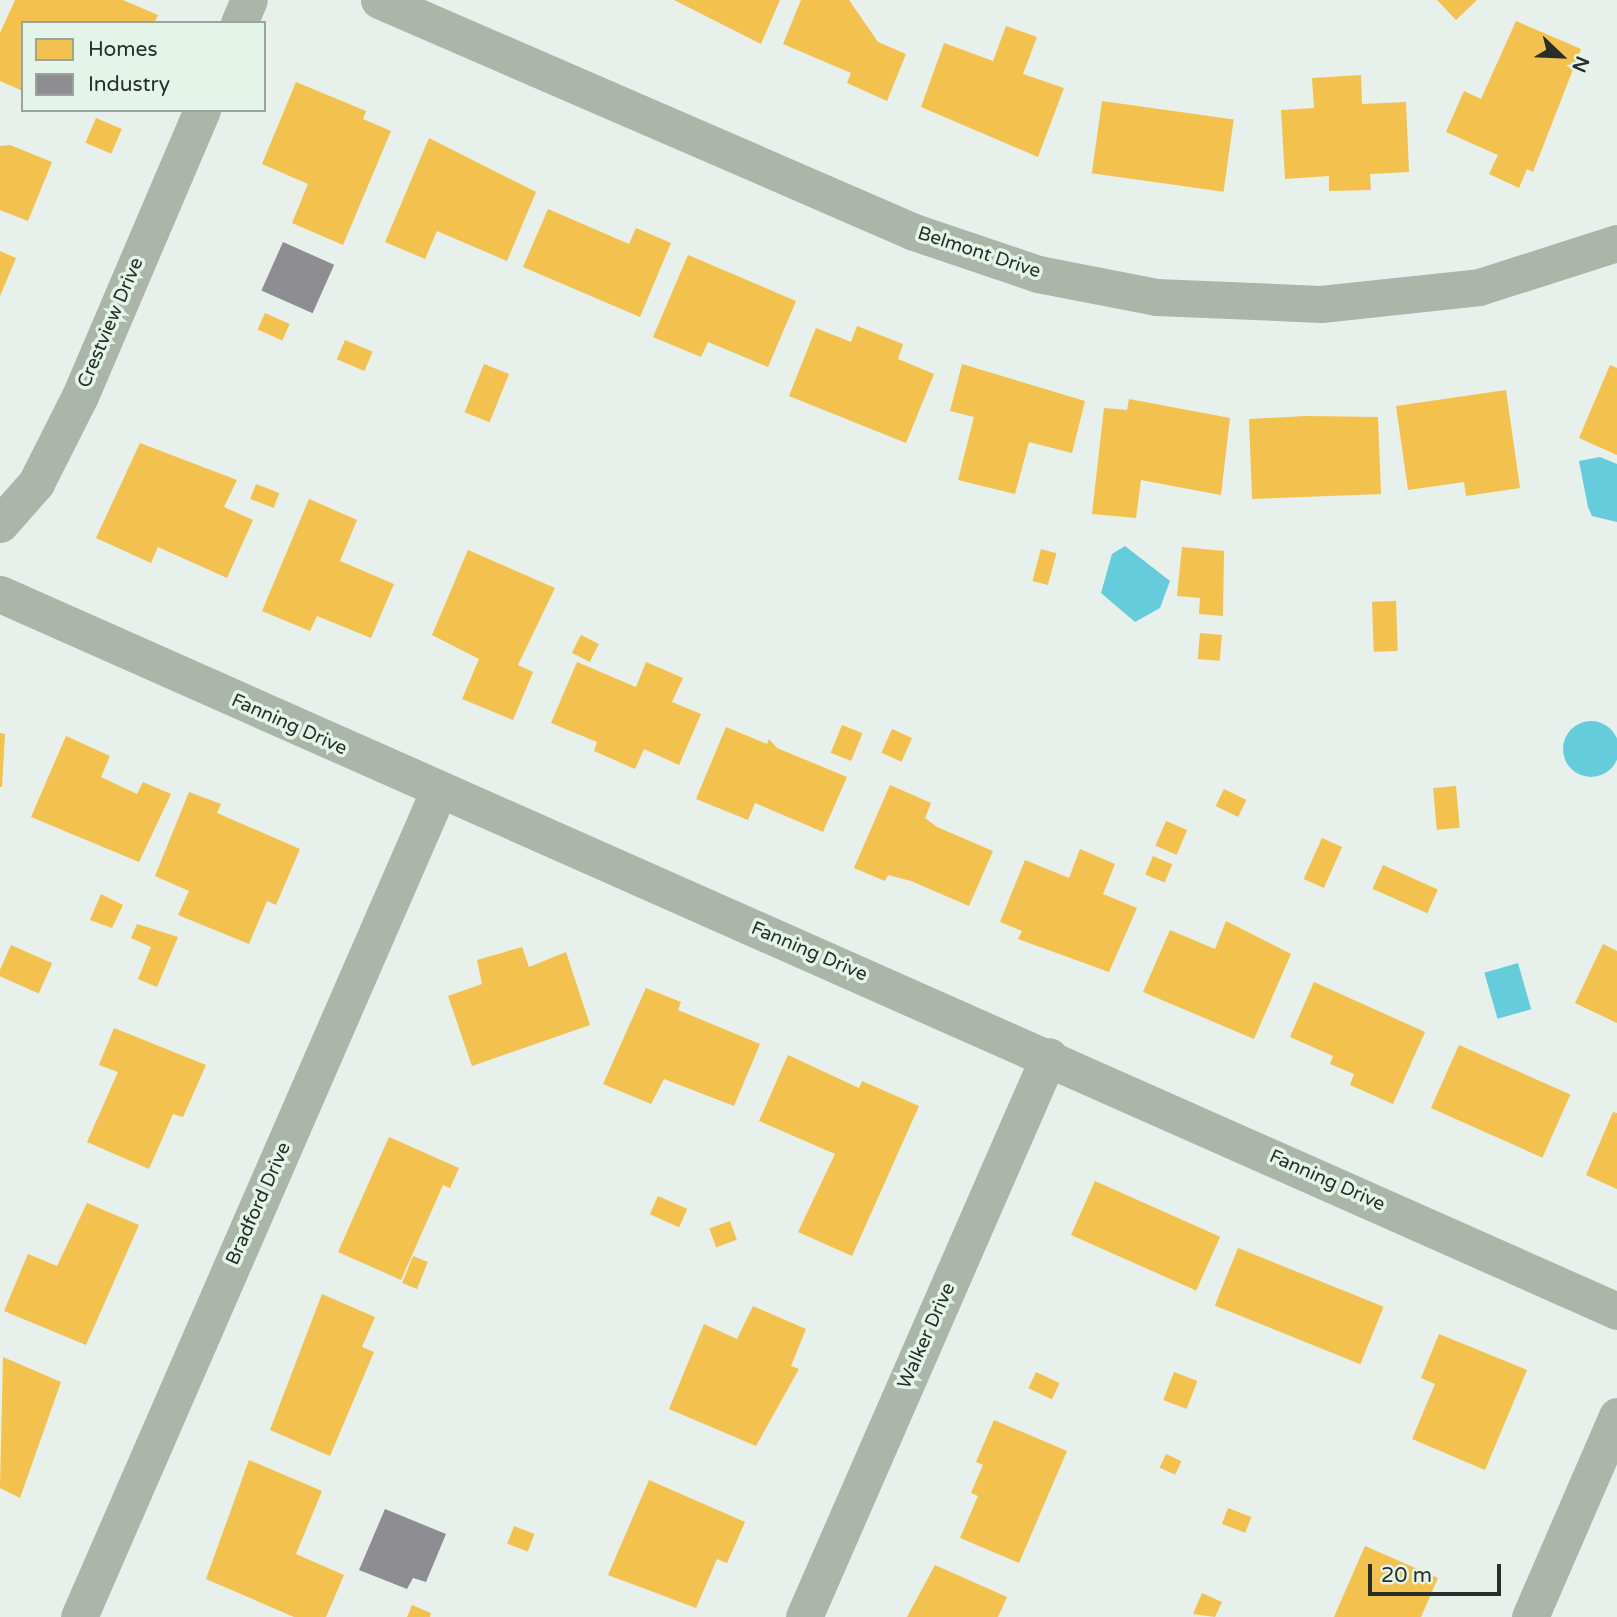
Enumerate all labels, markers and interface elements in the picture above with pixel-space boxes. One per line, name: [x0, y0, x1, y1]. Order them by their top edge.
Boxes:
legend: [21, 21, 266, 112]
north arrow: [1526, 21, 1596, 91]
text: Homes: [88, 37, 158, 62]
text: N: [1567, 53, 1593, 76]
text: Industry: [88, 72, 170, 97]
street label: Belmont Drive: [915, 222, 1043, 284]
street label: Crestview Drive: [73, 254, 149, 392]
street label: Fanning Drive: [228, 689, 350, 761]
street label: Fanning Drive: [747, 917, 871, 987]
street label: Bradford Drive: [222, 1139, 296, 1269]
street label: Fanning Drive: [1266, 1145, 1388, 1217]
street label: Walker Drive: [893, 1279, 961, 1393]
scale bar: [1372, 1550, 1505, 1594]
text: 20 m: [1381, 1563, 1432, 1588]

